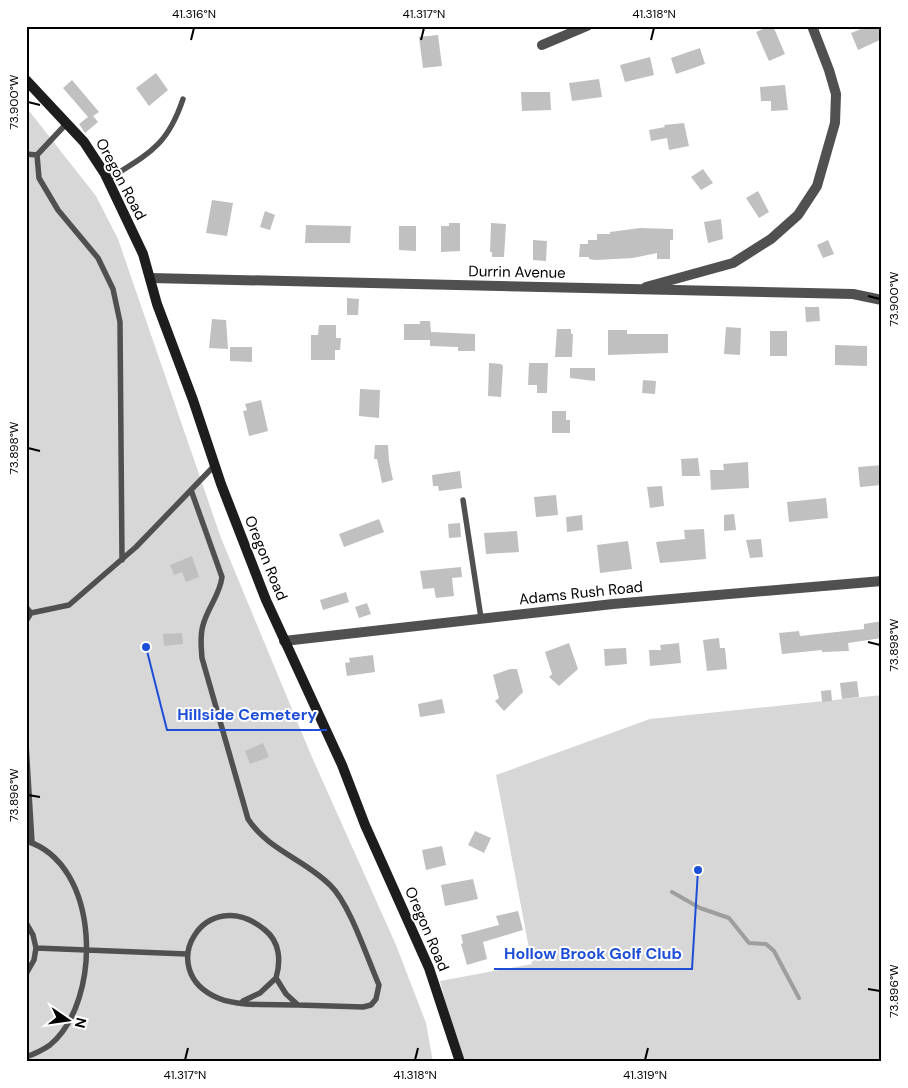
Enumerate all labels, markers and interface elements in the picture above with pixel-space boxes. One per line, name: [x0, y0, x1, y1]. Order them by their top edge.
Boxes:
text: 41.316°N: [172, 6, 216, 22]
text: 41.317°N: [403, 6, 445, 22]
text: 41.318°N: [632, 6, 676, 22]
text: 73.900°W: [6, 74, 22, 129]
street label: Oregon Road: [91, 135, 151, 223]
street label: Durrin Avenue: [468, 261, 566, 283]
text: 73.900°W: [886, 271, 902, 326]
text: 73.898°W: [6, 421, 22, 474]
street label: Oregon Road: [240, 513, 292, 603]
street label: Adams Rush Road: [518, 577, 644, 609]
text: 73.898°W: [886, 618, 902, 671]
callout: Hillside Cemetery: [167, 699, 327, 730]
text: Hillside Cemetery: [177, 704, 317, 725]
text: 73.896°W: [6, 768, 22, 822]
street label: Oregon Road: [400, 884, 454, 974]
callout: Hollow Brook Golf Club: [494, 938, 692, 969]
text: Hollow Brook Golf Club: [504, 943, 682, 964]
text: 73.896°W: [886, 964, 902, 1018]
north arrow: [42, 996, 92, 1046]
text: N: [71, 1016, 91, 1030]
text: 41.317°N: [164, 1067, 206, 1083]
text: 41.318°N: [393, 1067, 437, 1083]
text: 41.319°N: [623, 1067, 667, 1083]

